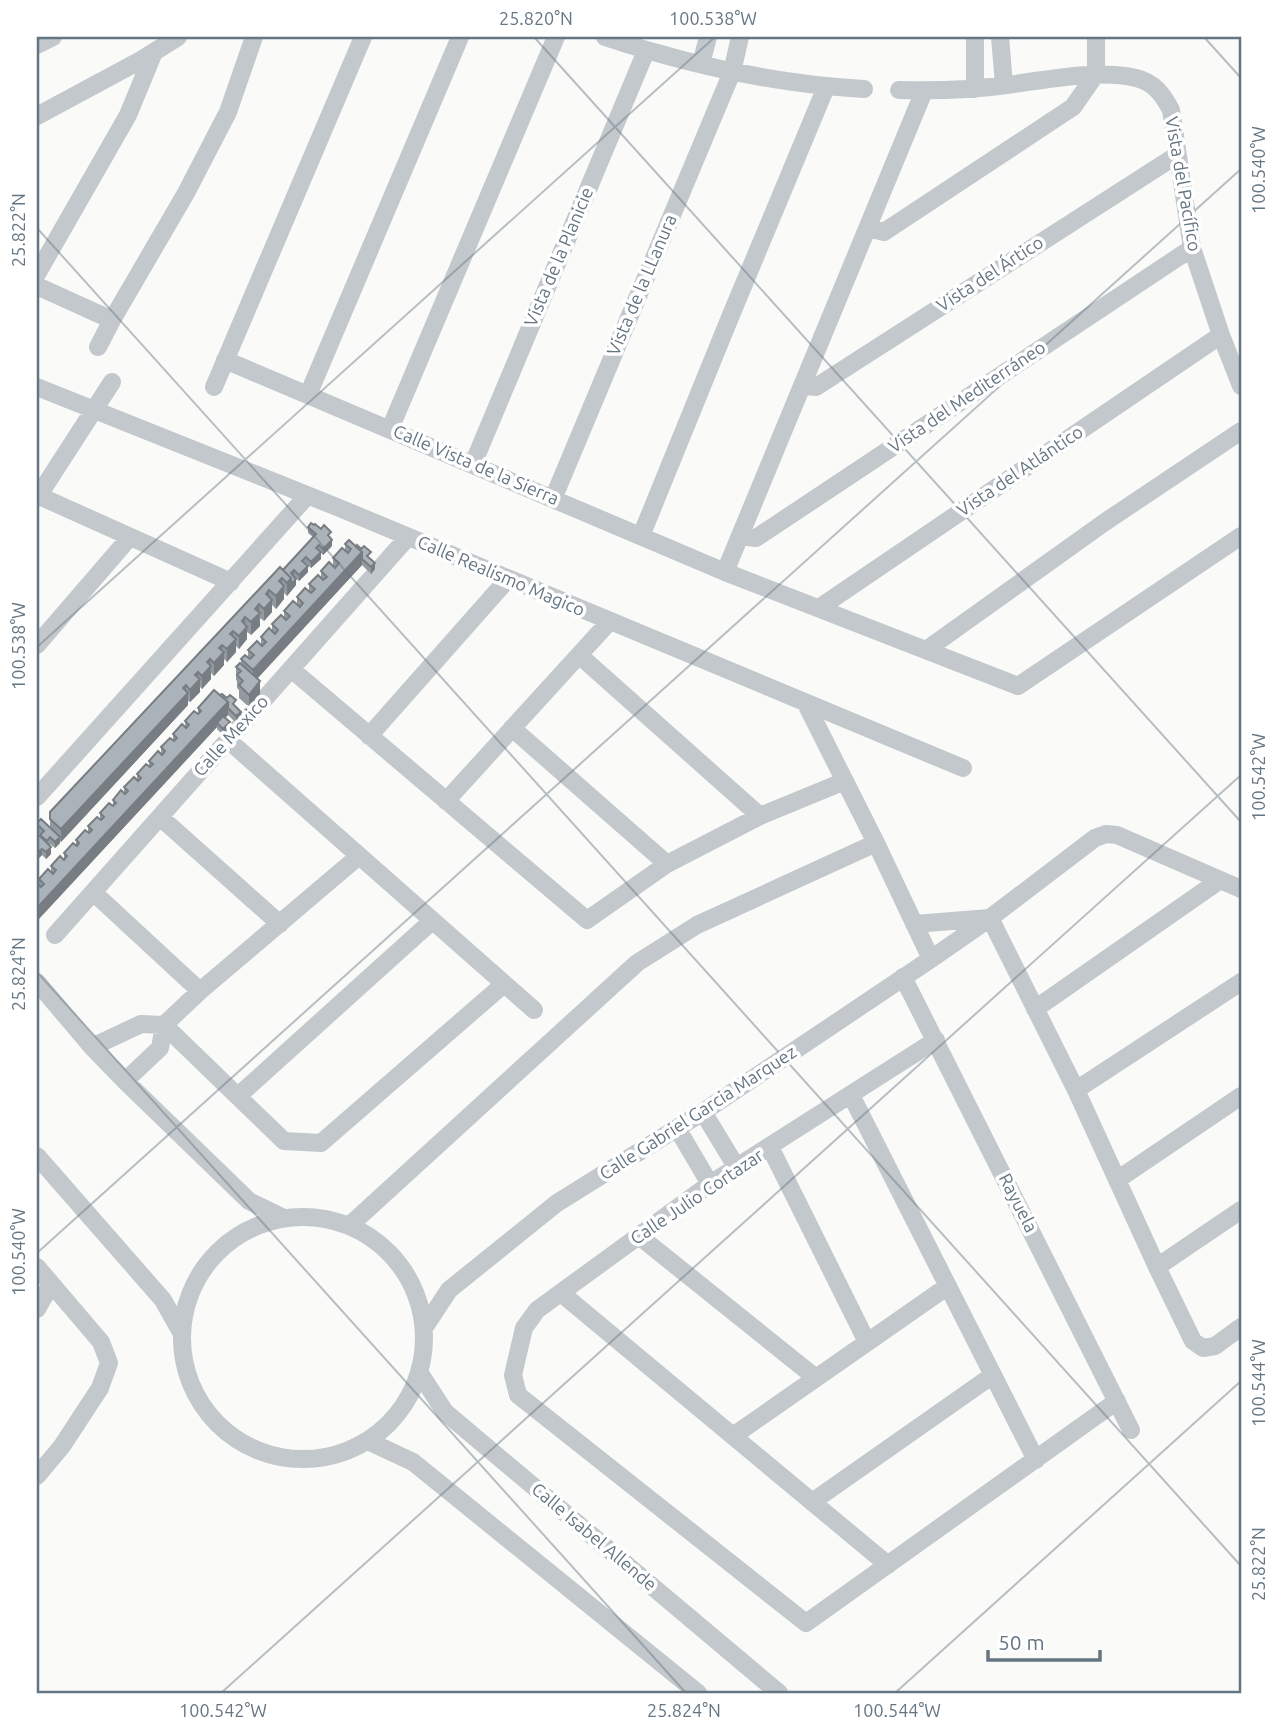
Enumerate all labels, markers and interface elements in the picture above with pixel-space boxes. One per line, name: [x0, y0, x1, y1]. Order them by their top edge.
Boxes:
text: 25.820°N: [499, 8, 573, 28]
text: 100.538°W: [669, 8, 757, 28]
street label: Vista del Pacífico: [1162, 115, 1206, 253]
text: 100.540°W: [1248, 126, 1268, 214]
street label: Vista de la Planicie: [520, 184, 596, 329]
text: 25.822°N: [8, 193, 28, 267]
street label: Vista de la LLanura: [602, 211, 680, 358]
street label: Vista del Ártico: [932, 231, 1046, 315]
street label: Vista del Mediterráneo: [884, 336, 1049, 456]
street label: Calle Vista de la Sierra: [391, 420, 562, 508]
street label: Vista del Atlántico: [953, 421, 1086, 520]
street label: Calle Realismo Magico: [415, 531, 588, 619]
text: 100.538°W: [8, 602, 28, 690]
street label: Calle Mexico: [189, 691, 272, 780]
text: 100.542°W: [1248, 733, 1268, 821]
text: 25.824°N: [8, 937, 28, 1011]
street label: Calle Gabriel Garcia Marquez: [595, 1041, 799, 1183]
street label: Calle Julio Cortazar: [626, 1144, 767, 1248]
street label: Rayuela: [996, 1170, 1042, 1235]
text: 100.540°W: [8, 1208, 28, 1296]
text: 100.544°W: [1248, 1339, 1268, 1427]
street label: Calle Isabel Allende: [528, 1478, 661, 1594]
text: 25.822°N: [1248, 1527, 1268, 1601]
scale bar: [988, 1618, 1100, 1662]
text: 50 m: [998, 1630, 1045, 1654]
text: 100.542°W: [179, 1700, 267, 1720]
text: 25.824°N: [647, 1700, 721, 1720]
text: 100.544°W: [853, 1700, 941, 1720]

